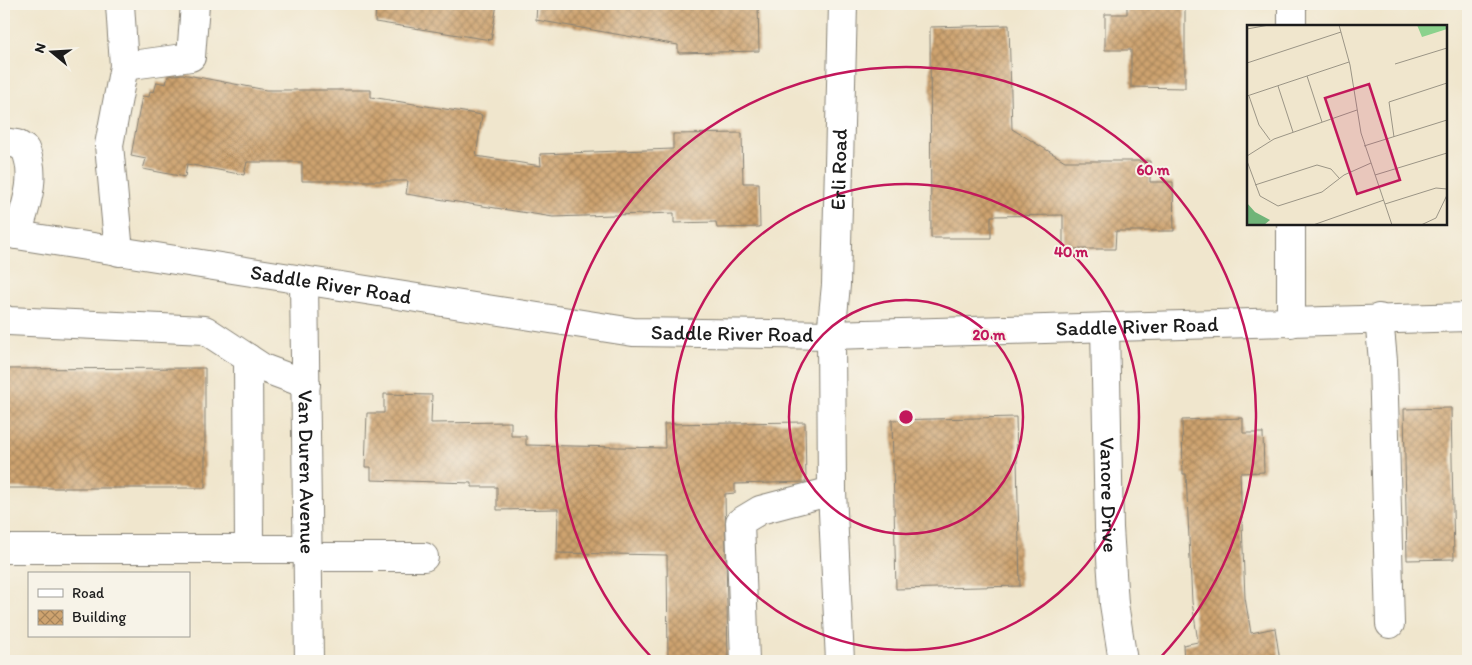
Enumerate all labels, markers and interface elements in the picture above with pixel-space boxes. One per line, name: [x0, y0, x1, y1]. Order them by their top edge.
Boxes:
inset map: [1247, 25, 1447, 225]
north arrow: [28, 28, 78, 78]
text: N: [31, 41, 50, 55]
street label: Erli Road: [825, 128, 852, 211]
text: 60 m: [1136, 161, 1170, 179]
text: 40 m: [1054, 243, 1089, 261]
street label: Saddle River Road: [249, 259, 414, 309]
street label: Saddle River Road: [1055, 311, 1219, 341]
street label: Saddle River Road: [651, 319, 814, 347]
text: 20 m: [972, 326, 1006, 344]
street label: Van Duren Avenue: [293, 390, 321, 554]
centre of rings: [897, 408, 915, 426]
street label: Vanore Drive: [1095, 437, 1124, 553]
legend: [28, 572, 190, 638]
text: Road: [72, 584, 105, 602]
text: Building: [72, 608, 126, 626]

